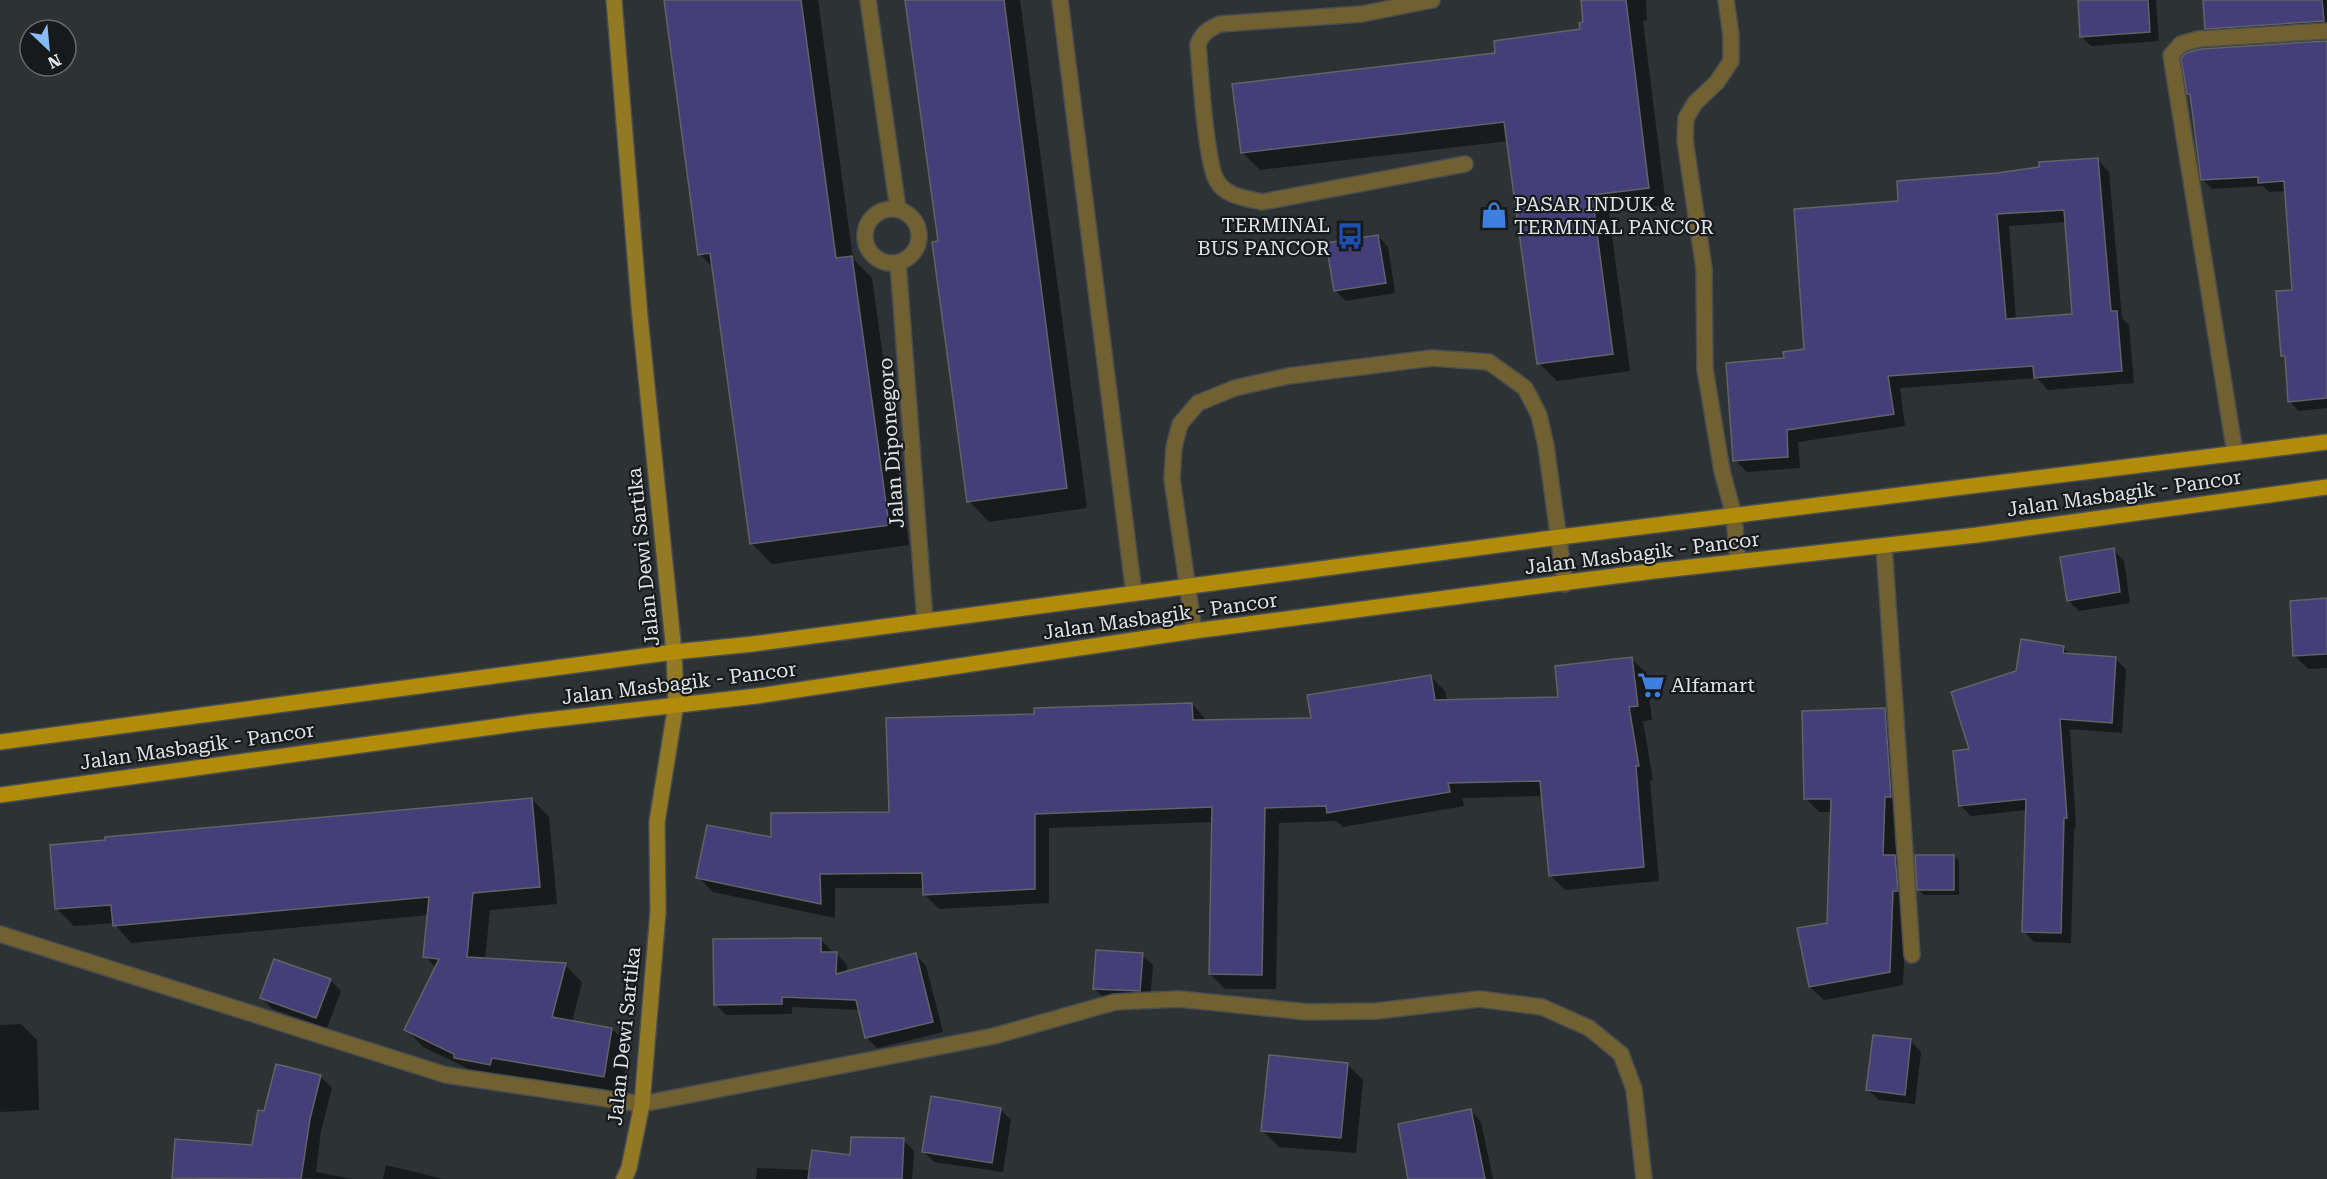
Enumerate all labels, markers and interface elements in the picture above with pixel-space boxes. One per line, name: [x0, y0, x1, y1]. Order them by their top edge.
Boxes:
north arrow: [18, 18, 78, 78]
text: N: [45, 50, 64, 72]
place label: PASAR INDUK & TERMINAL PANCOR: [1514, 192, 1714, 239]
shop icon: PASAR INDUK & TERMINAL PANCOR: [1479, 200, 1509, 230]
place label: TERMINAL BUS PANCOR: [1197, 213, 1330, 260]
bus stop icon: TERMINAL BUS PANCOR: [1335, 221, 1365, 251]
street label: Jalan Diponegoro: [873, 357, 909, 529]
street label: Jalan Masbagik - Pancor: [2005, 465, 2243, 521]
street label: Jalan Dewi Sartika: [622, 466, 664, 648]
street label: Jalan Masbagik - Pancor: [1523, 527, 1761, 579]
street label: Jalan Masbagik - Pancor: [1041, 588, 1279, 644]
street label: Jalan Masbagik - Pancor: [560, 657, 798, 709]
supermarket icon: Alfamart: [1636, 670, 1666, 700]
place label: Alfamart: [1671, 673, 1755, 697]
street label: Jalan Masbagik - Pancor: [78, 718, 316, 774]
street label: Jalan Dewi Sartika: [603, 945, 645, 1127]

